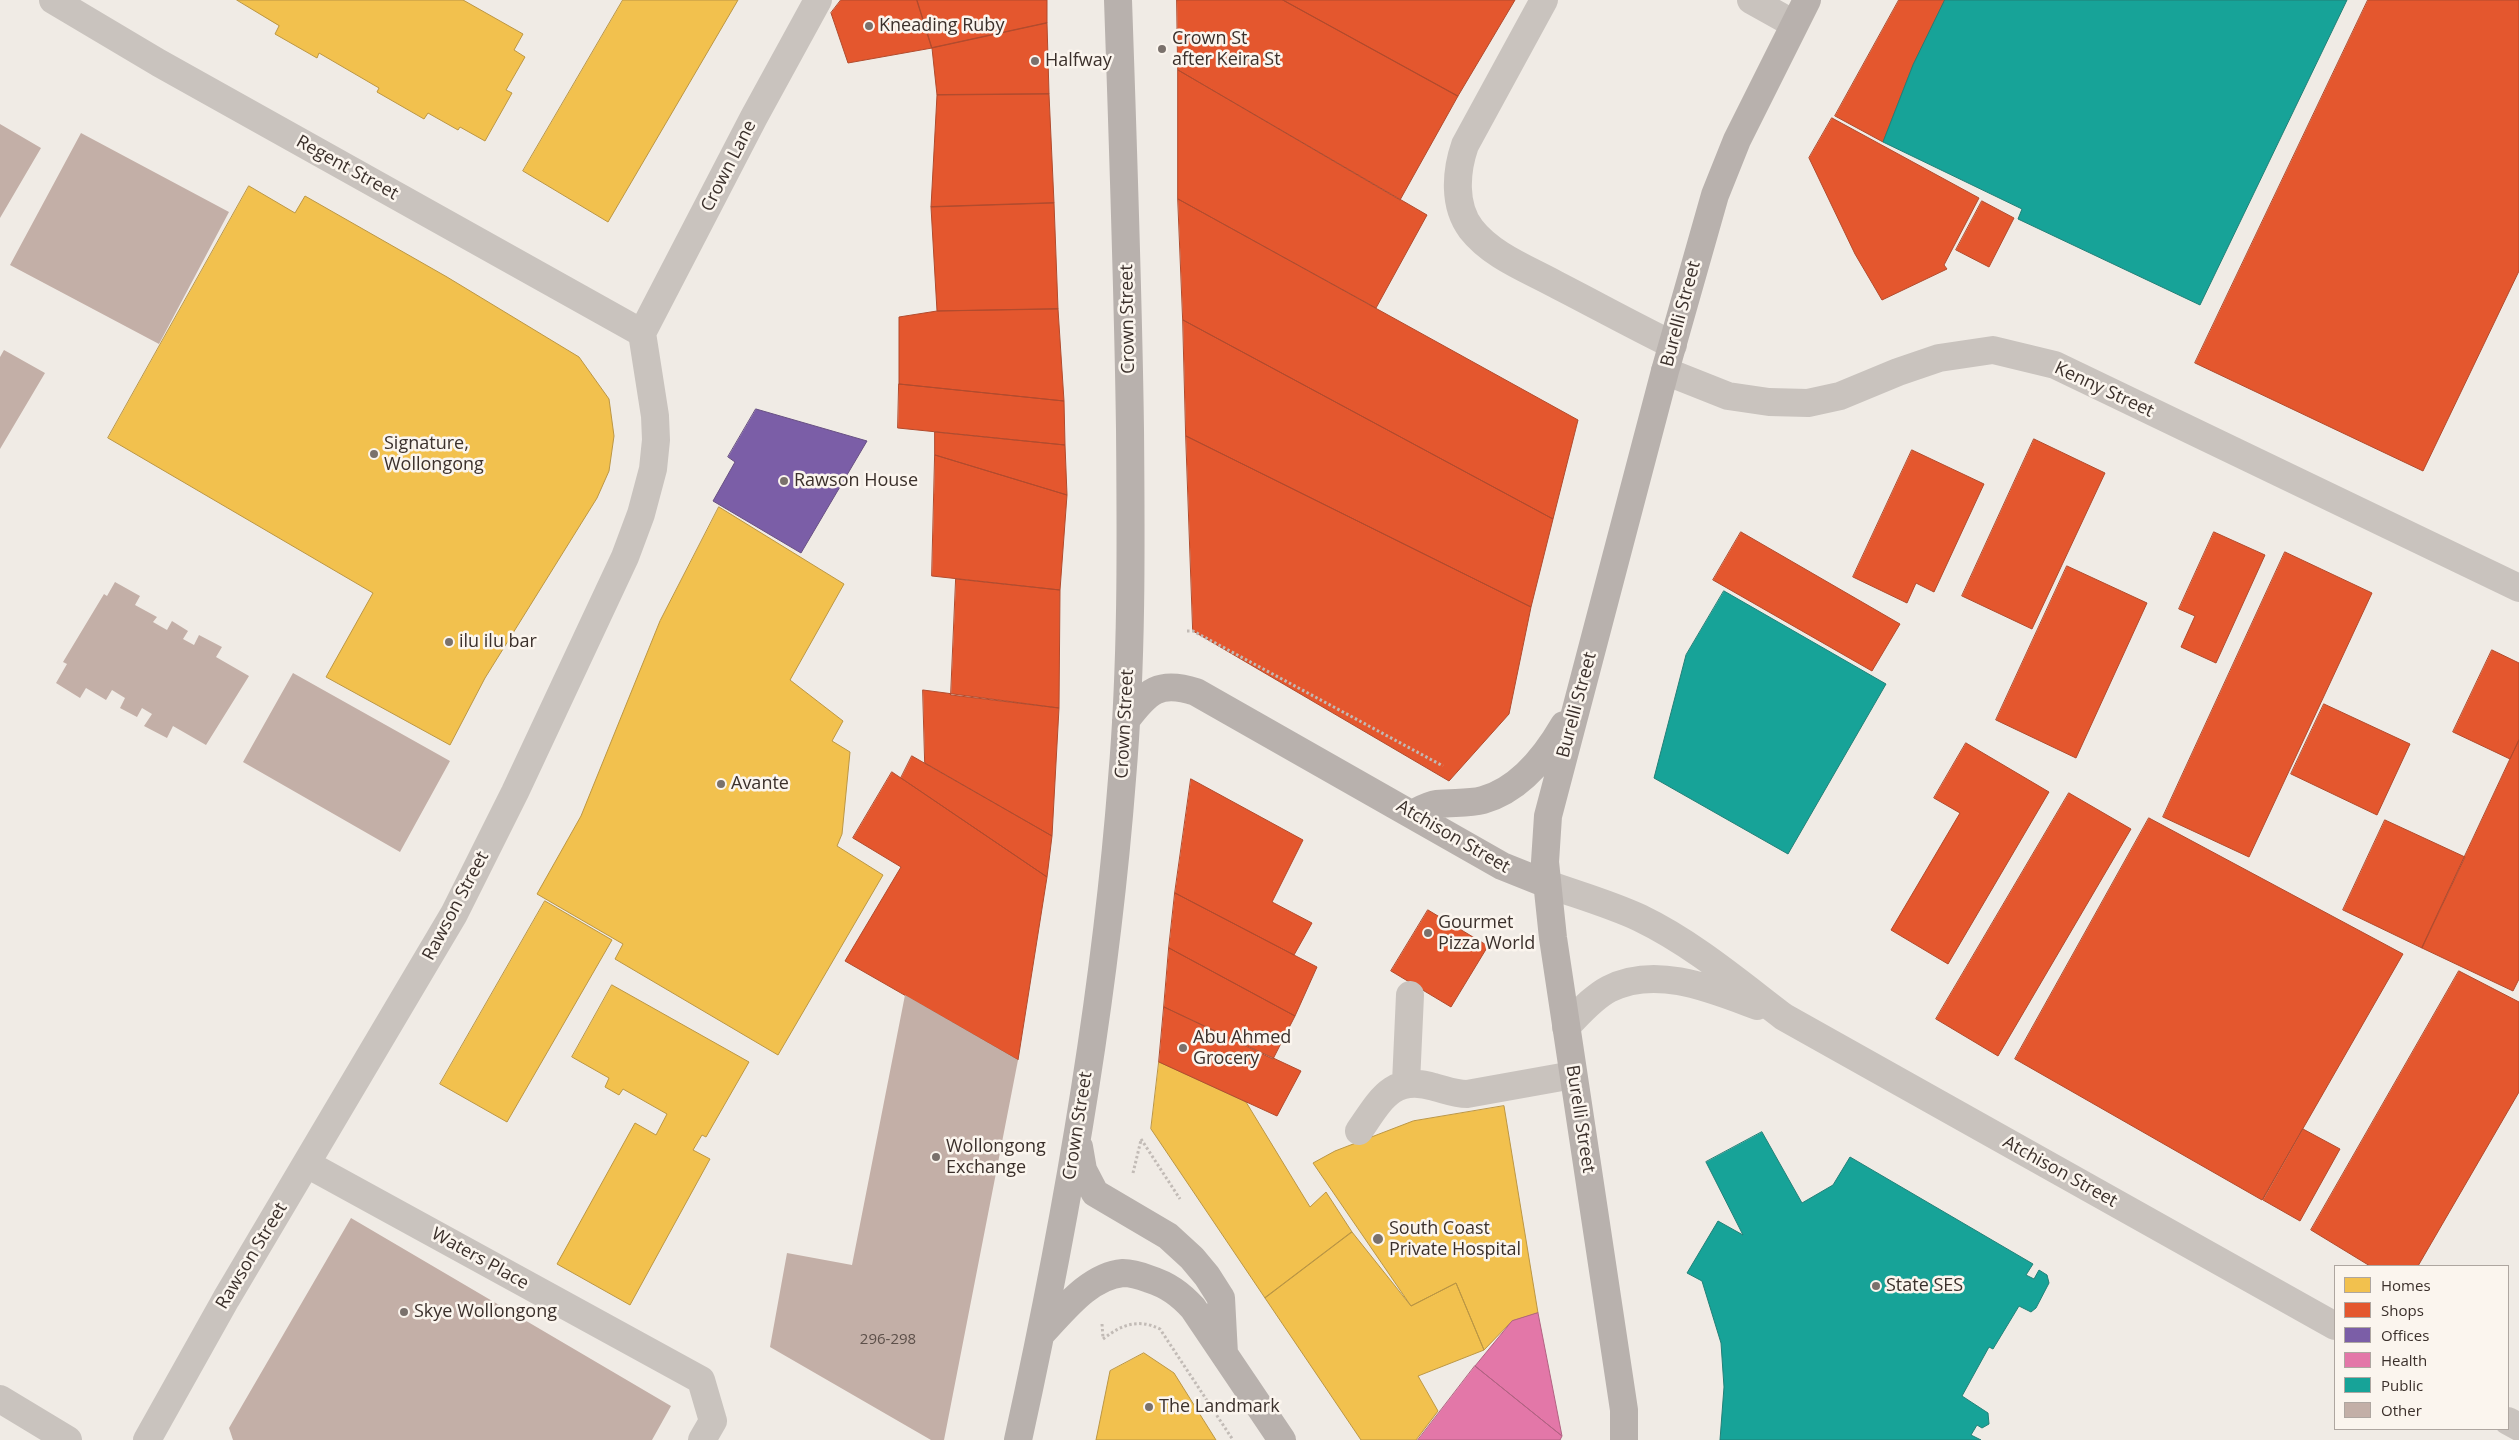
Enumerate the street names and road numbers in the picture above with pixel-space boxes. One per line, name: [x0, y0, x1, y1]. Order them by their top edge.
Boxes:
street label: Crown Lane: [697, 117, 761, 215]
street label: Regent Street: [292, 131, 402, 205]
street label: Burelli Street: [1656, 259, 1706, 369]
street label: Crown Street: [1116, 264, 1140, 374]
street label: Kenny Street: [2051, 358, 2157, 422]
street label: Burelli Street: [1552, 650, 1602, 760]
street label: Crown Street: [1111, 669, 1139, 779]
street label: Atchison Street: [1392, 796, 1514, 878]
street label: Rawson Street: [418, 848, 494, 964]
street label: Burelli Street: [1561, 1064, 1599, 1174]
street label: Crown Street: [1059, 1070, 1097, 1182]
street label: Atchison Street: [1999, 1132, 2121, 1212]
street label: Rawson Street: [212, 1199, 292, 1313]
street label: Waters Place: [428, 1223, 532, 1295]

